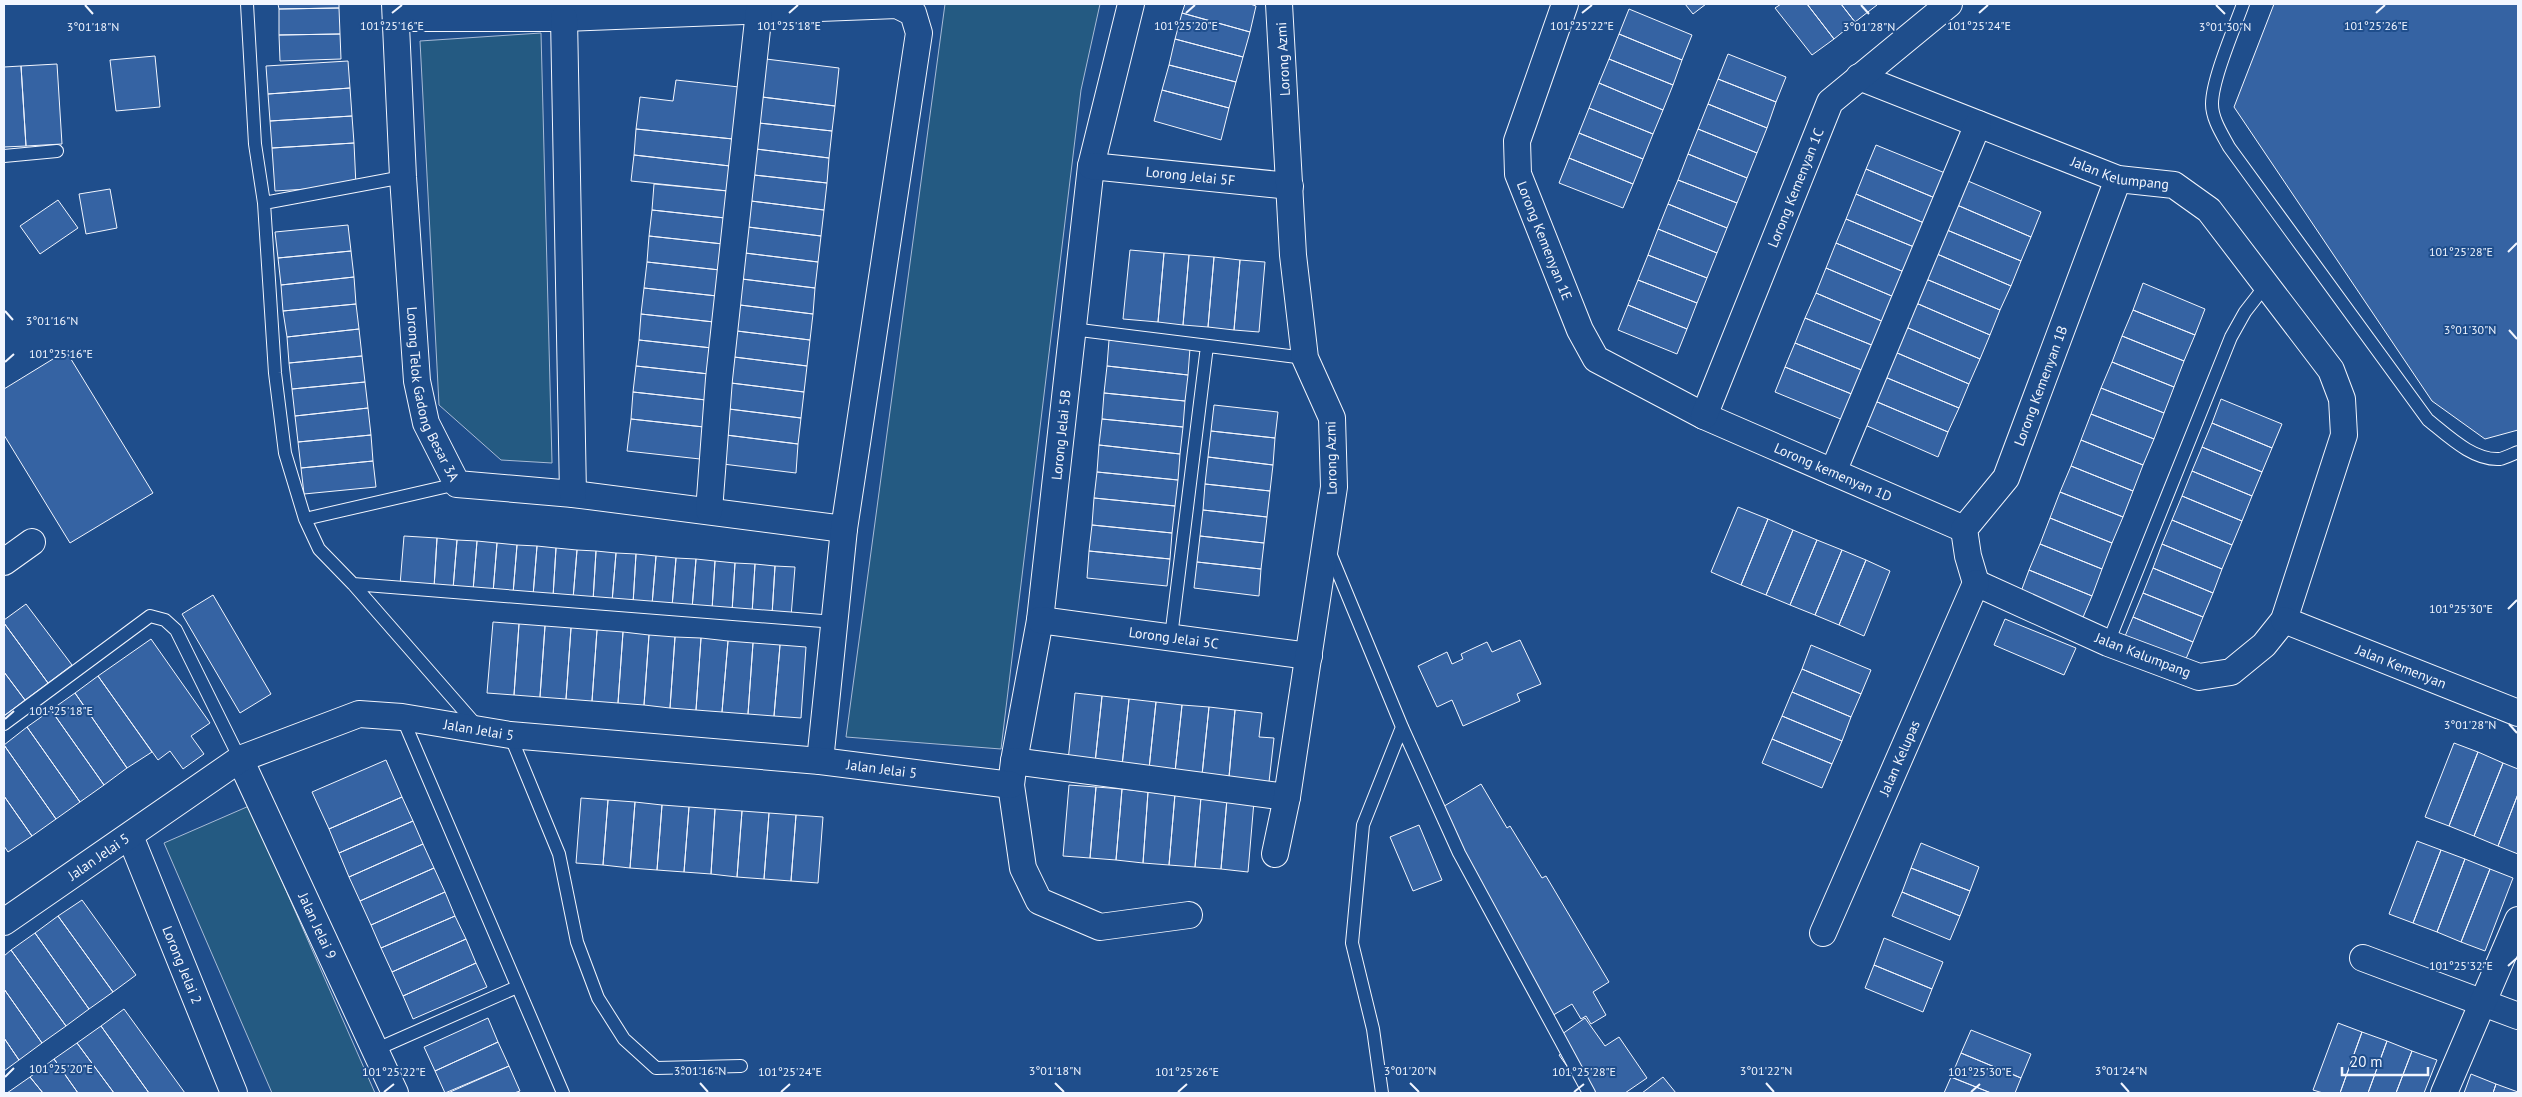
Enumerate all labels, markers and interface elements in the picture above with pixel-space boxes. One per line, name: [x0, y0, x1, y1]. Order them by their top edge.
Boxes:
text: 101°25'16"E: [360, 18, 424, 33]
text: 101°25'18"E: [757, 18, 821, 33]
text: 101°25'20"E: [1154, 18, 1218, 33]
text: 101°25'22"E: [1550, 18, 1614, 33]
text: 101°25'24"E: [1947, 18, 2011, 33]
text: 101°25'26"E: [2344, 18, 2408, 33]
text: 3°01'18"N: [67, 19, 119, 34]
text: 3°01'28"N: [1843, 19, 1895, 34]
text: 3°01'30"N: [2199, 19, 2251, 34]
street label: Lorong Azmi: [1272, 22, 1294, 96]
street label: Lorong Kemenyan 1C: [1764, 125, 1828, 250]
street label: Jalan Kelumpang: [2067, 152, 2170, 193]
street label: Lorong Jelai 5F: [1145, 163, 1236, 189]
street label: Lorong Kemenyan 1E: [1513, 179, 1576, 303]
text: 101°25'28"E: [2429, 244, 2493, 259]
street label: Lorong Telok Gadong Besar 3A: [403, 306, 463, 485]
text: 3°01'16"N: [26, 313, 78, 328]
text: 3°01'30"N: [2444, 322, 2496, 337]
street label: Lorong Kemenyan 1B: [2010, 323, 2071, 448]
text: 101°25'16"E: [29, 346, 93, 361]
street label: Lorong Jelai 5B: [1047, 389, 1075, 481]
street label: Lorong Azmi: [1321, 421, 1341, 495]
street label: Lorong kemenyan 1D: [1771, 439, 1895, 506]
text: 101°25'30"E: [2429, 601, 2493, 616]
street label: Lorong Jelai 5C: [1128, 623, 1220, 653]
street label: Jalan Kalumpang: [2092, 628, 2193, 682]
street label: Jalan Kemenyan: [2352, 640, 2449, 693]
text: 101°25'18"E: [29, 703, 93, 718]
street label: Jalan Jelai 5: [441, 715, 515, 745]
street label: Jalan Kelupas: [1875, 717, 1924, 799]
text: 3°01'28"N: [2444, 717, 2496, 732]
street label: Jalan Jelai 5: [844, 755, 918, 782]
street label: Jalan Jelai 5: [64, 829, 133, 885]
street label: Jalan Jelai 9: [294, 889, 341, 962]
street label: Lorong Jelai 2: [158, 923, 206, 1006]
text: 101°25'32"E: [2429, 958, 2493, 973]
scale bar: [2342, 1044, 2428, 1076]
text: 20 m: [2350, 1052, 2383, 1071]
text: 101°25'20"E: [29, 1061, 93, 1076]
text: 3°01'16"N: [674, 1063, 726, 1078]
text: 3°01'18"N: [1029, 1063, 1081, 1078]
text: 3°01'20"N: [1384, 1063, 1436, 1078]
text: 3°01'22"N: [1740, 1063, 1792, 1078]
text: 3°01'24"N: [2095, 1063, 2147, 1078]
text: 101°25'22"E: [362, 1064, 426, 1079]
text: 101°25'24"E: [758, 1064, 822, 1079]
text: 101°25'26"E: [1155, 1064, 1219, 1079]
text: 101°25'28"E: [1552, 1064, 1616, 1079]
text: 101°25'30"E: [1948, 1064, 2012, 1079]

